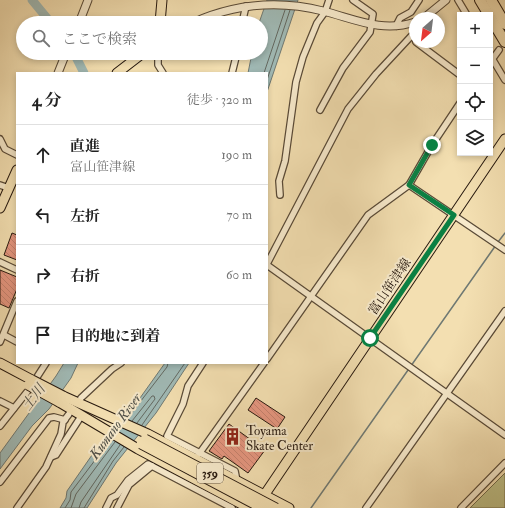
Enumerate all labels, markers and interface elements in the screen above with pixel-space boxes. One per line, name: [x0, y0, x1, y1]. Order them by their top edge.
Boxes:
north arrow: [409, 12, 445, 48]
map controls: [457, 12, 493, 156]
button: +: [457, 12, 493, 48]
search box: [16, 16, 268, 60]
icon: search: [30, 27, 52, 49]
text: ここで検索: [62, 30, 137, 49]
button: −: [457, 48, 493, 84]
button: locate: [457, 84, 493, 120]
text: 4 分: [32, 90, 62, 111]
text: 徒歩 · 320 m: [187, 92, 252, 108]
button: layers: [457, 120, 493, 156]
route end: [423, 136, 441, 154]
text: 直進: [70, 137, 100, 156]
icon: ahead: [32, 144, 54, 166]
text: 190 m: [221, 147, 252, 163]
text: 富山笹津線: [70, 159, 135, 175]
icon: left: [32, 204, 54, 226]
text: 左折: [70, 207, 100, 226]
text: 70 m: [227, 207, 252, 223]
street label: 富山笹津線: [365, 255, 415, 318]
icon: right: [32, 264, 54, 286]
text: 右折: [70, 267, 100, 286]
text: 60 m: [226, 267, 252, 283]
icon: arrive: [32, 324, 54, 346]
text: 目的地に到着: [70, 327, 160, 346]
route start: [361, 329, 379, 347]
water label: 土川: [18, 379, 50, 414]
water label: Kumano River: [85, 389, 146, 463]
place label: Toyama Skate Center: [246, 423, 313, 454]
building icon: Toyama Skate Center: [223, 427, 243, 447]
road number: 359: [197, 463, 223, 483]

